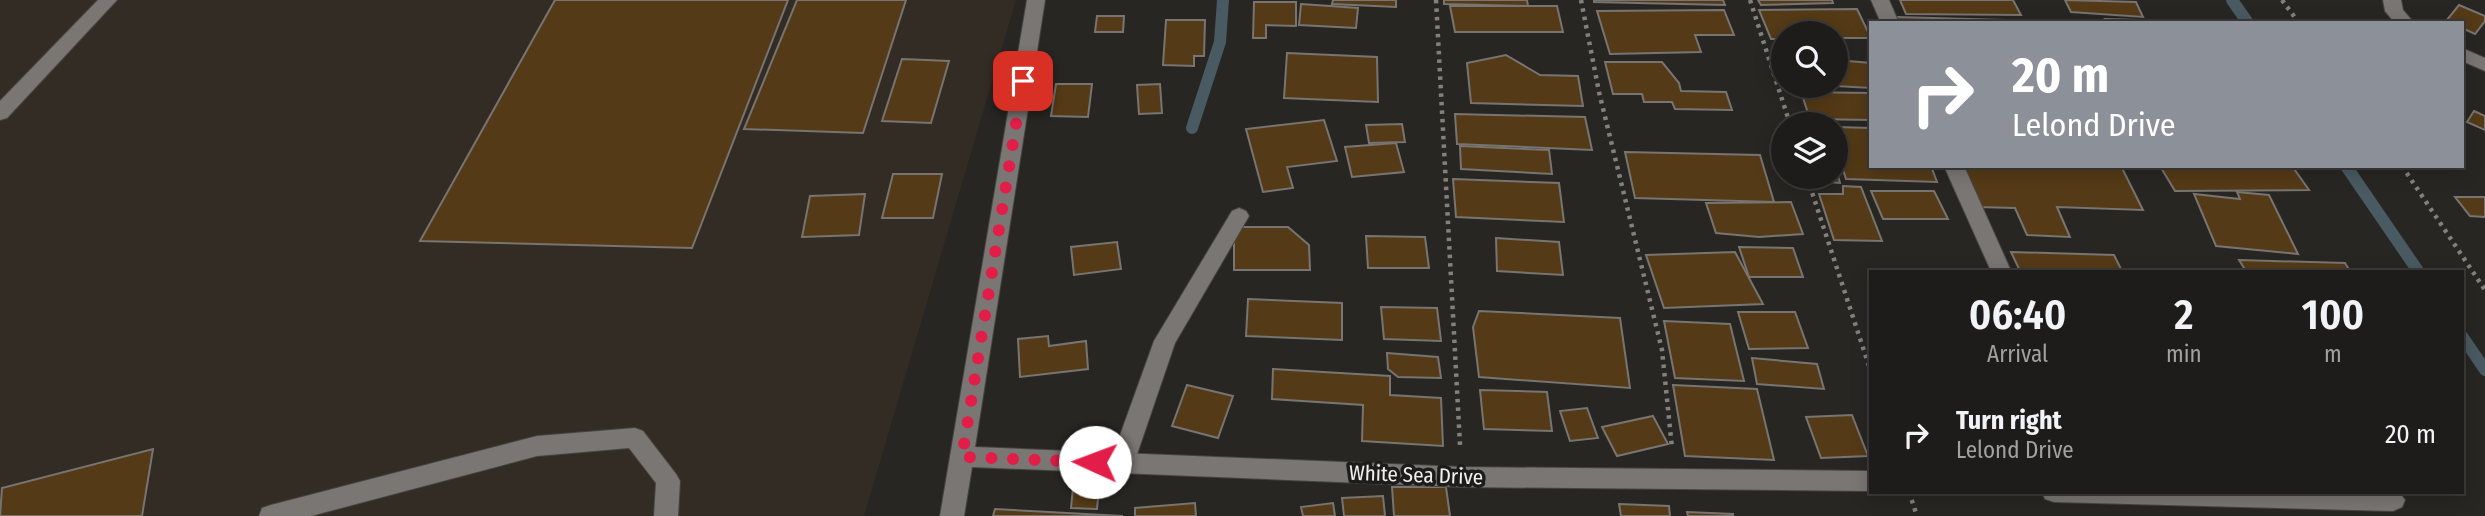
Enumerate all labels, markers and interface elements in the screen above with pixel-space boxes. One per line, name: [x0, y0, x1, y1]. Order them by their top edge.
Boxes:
map controls: [1771, 21, 1848, 189]
button: search: [1771, 21, 1848, 98]
text: 20 m: [2012, 46, 2109, 105]
icon: right: [1897, 49, 1988, 140]
pin: [993, 51, 1053, 111]
icon: arrive: [1004, 62, 1042, 100]
text: Lelond Drive: [2012, 106, 2176, 144]
button: layers: [1771, 112, 1848, 189]
text: 06:40: [1969, 290, 2066, 340]
text: 2: [2174, 290, 2194, 340]
text: 100: [2301, 290, 2364, 340]
text: Arrival: [1987, 340, 2048, 368]
text: min: [2166, 340, 2202, 368]
text: m: [2324, 340, 2342, 368]
text: Turn right: [1956, 405, 2062, 436]
icon: right: [1897, 416, 1935, 454]
text: 20 m: [2385, 419, 2436, 450]
position arrow: [1058, 425, 1132, 499]
text: Lelond Drive: [1956, 436, 2074, 464]
street label: White Sea Drive: [1348, 460, 1484, 490]

